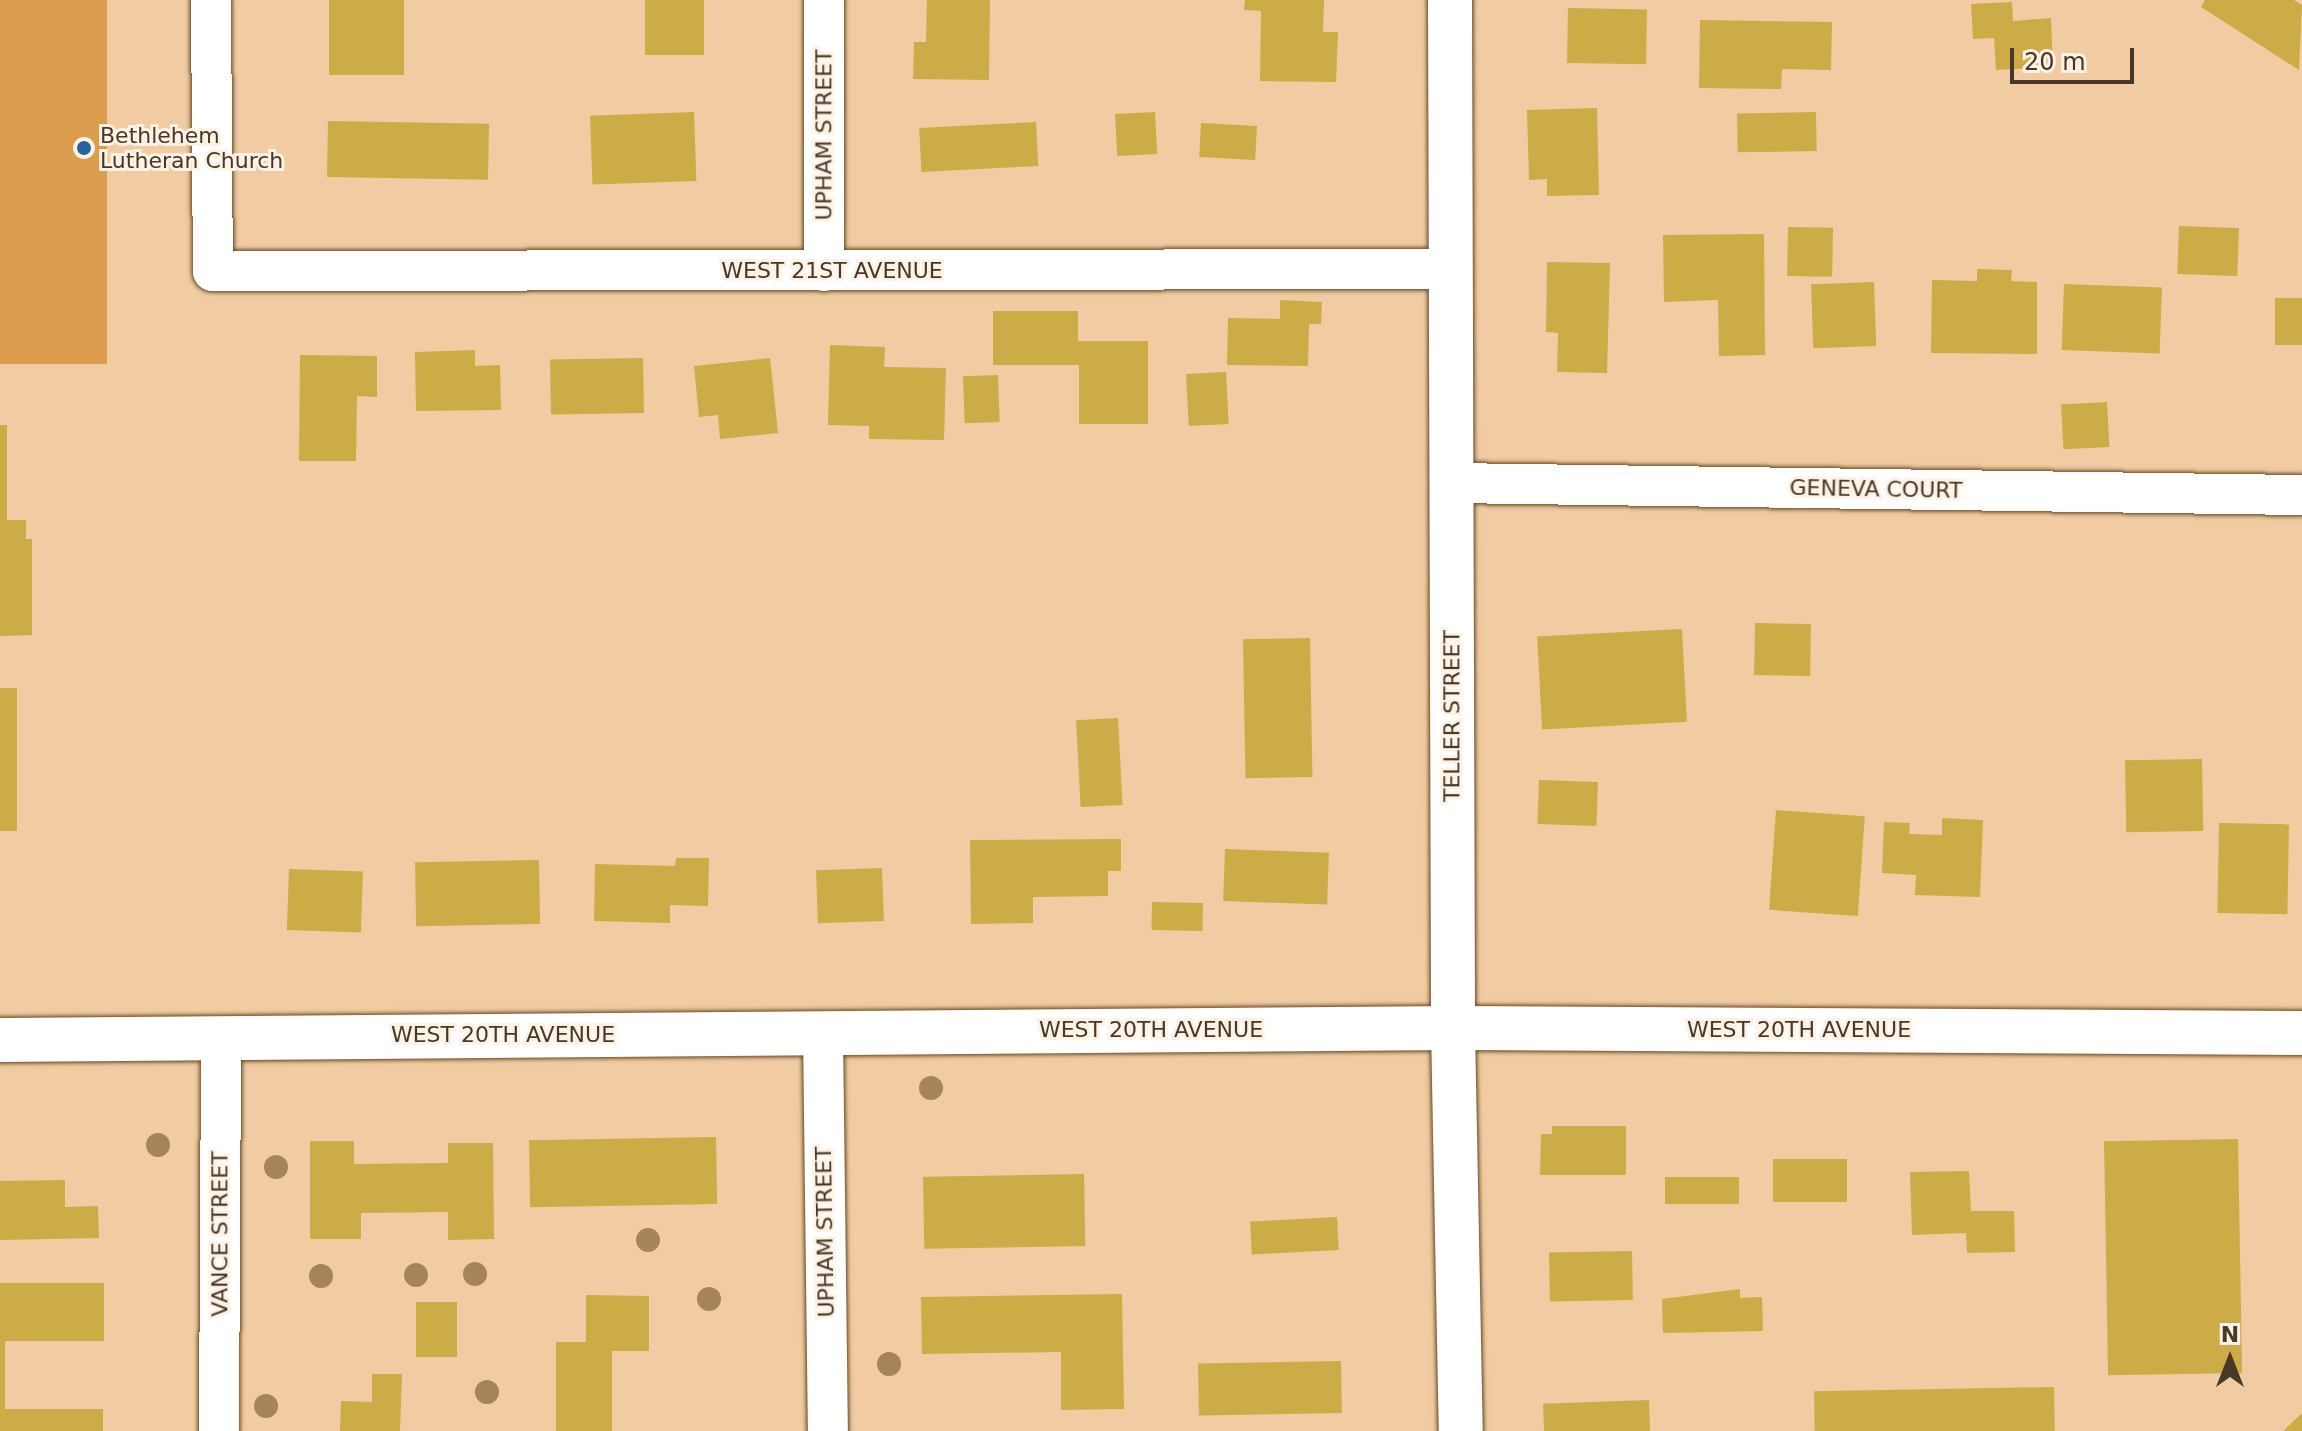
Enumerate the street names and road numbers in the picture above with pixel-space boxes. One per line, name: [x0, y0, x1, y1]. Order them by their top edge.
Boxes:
street label: UPHAM STREET: [811, 50, 837, 220]
street label: WEST 21ST AVENUE: [721, 258, 943, 284]
street label: GENEVA COURT: [1789, 474, 1963, 504]
street label: TELLER STREET: [1439, 630, 1465, 802]
street label: WEST 20TH AVENUE: [1039, 1017, 1263, 1043]
street label: WEST 20TH AVENUE: [1687, 1017, 1911, 1043]
street label: WEST 20TH AVENUE: [391, 1022, 615, 1048]
street label: UPHAM STREET: [810, 1146, 840, 1318]
street label: VANCE STREET: [207, 1151, 233, 1317]

